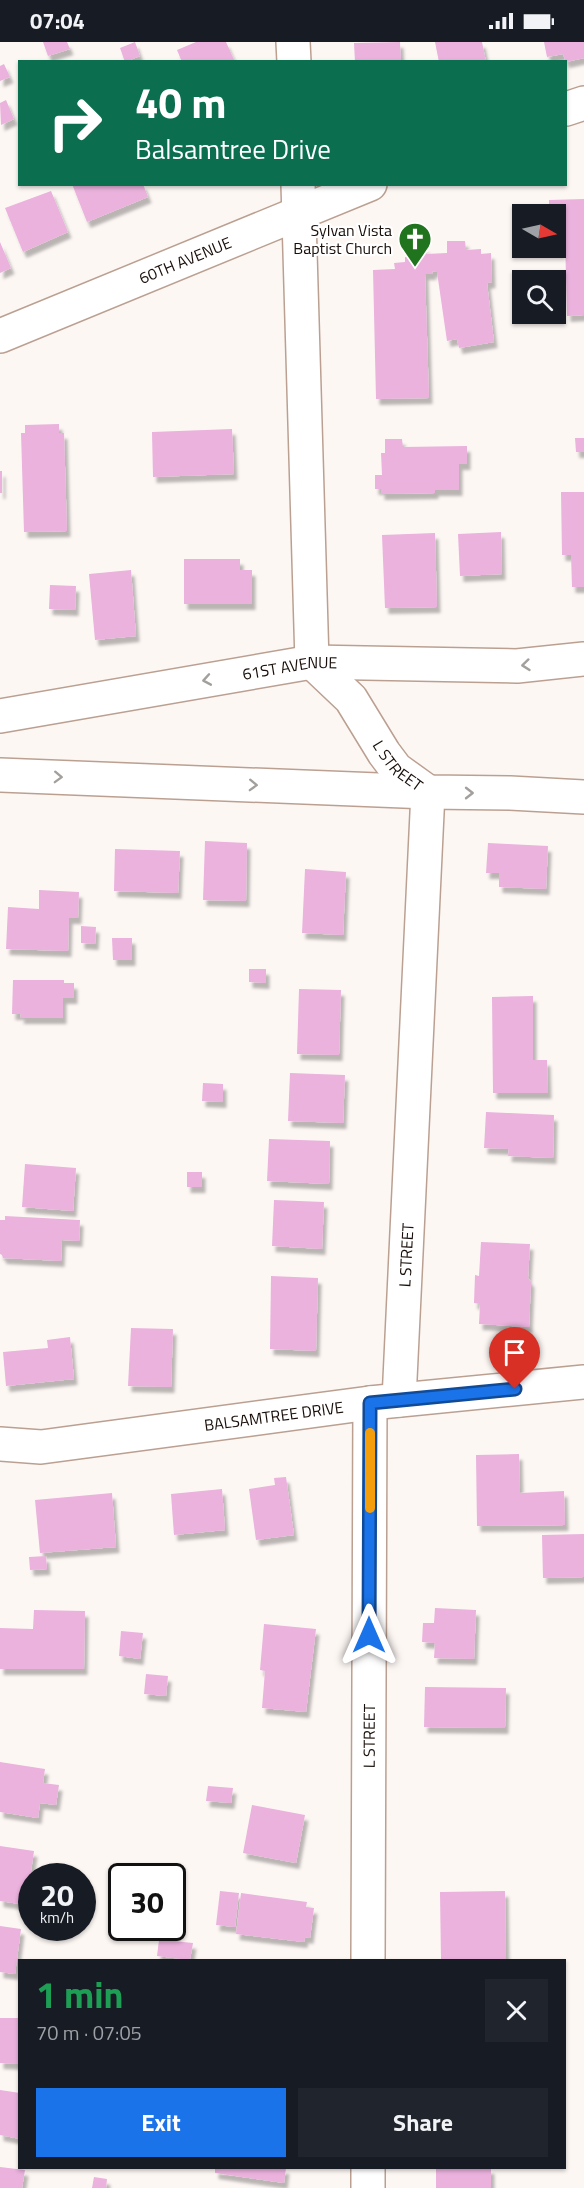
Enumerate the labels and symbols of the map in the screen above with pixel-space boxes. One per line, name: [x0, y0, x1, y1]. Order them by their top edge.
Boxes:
north arrow: [512, 204, 566, 258]
place label: Sylvan Vista Baptist Church: [293, 218, 392, 260]
church icon: Sylvan Vista Baptist Church: [397, 221, 433, 268]
street label: 60TH AVENUE: [135, 230, 235, 290]
street label: 61ST AVENUE: [240, 650, 338, 686]
one-way arrow: [521, 658, 530, 671]
one-way arrow: [202, 673, 212, 686]
street label: L STREET: [367, 735, 429, 797]
one-way arrow: [54, 771, 63, 784]
one-way arrow: [249, 779, 258, 792]
one-way arrow: [465, 787, 474, 799]
street label: L STREET: [392, 1222, 420, 1288]
pin: [489, 1327, 540, 1389]
street label: BALSAMTREE DRIVE: [203, 1395, 345, 1437]
position arrow: [337, 1603, 401, 1667]
street label: L STREET: [357, 1703, 381, 1768]
speed limit sign: 30: [108, 1863, 186, 1941]

